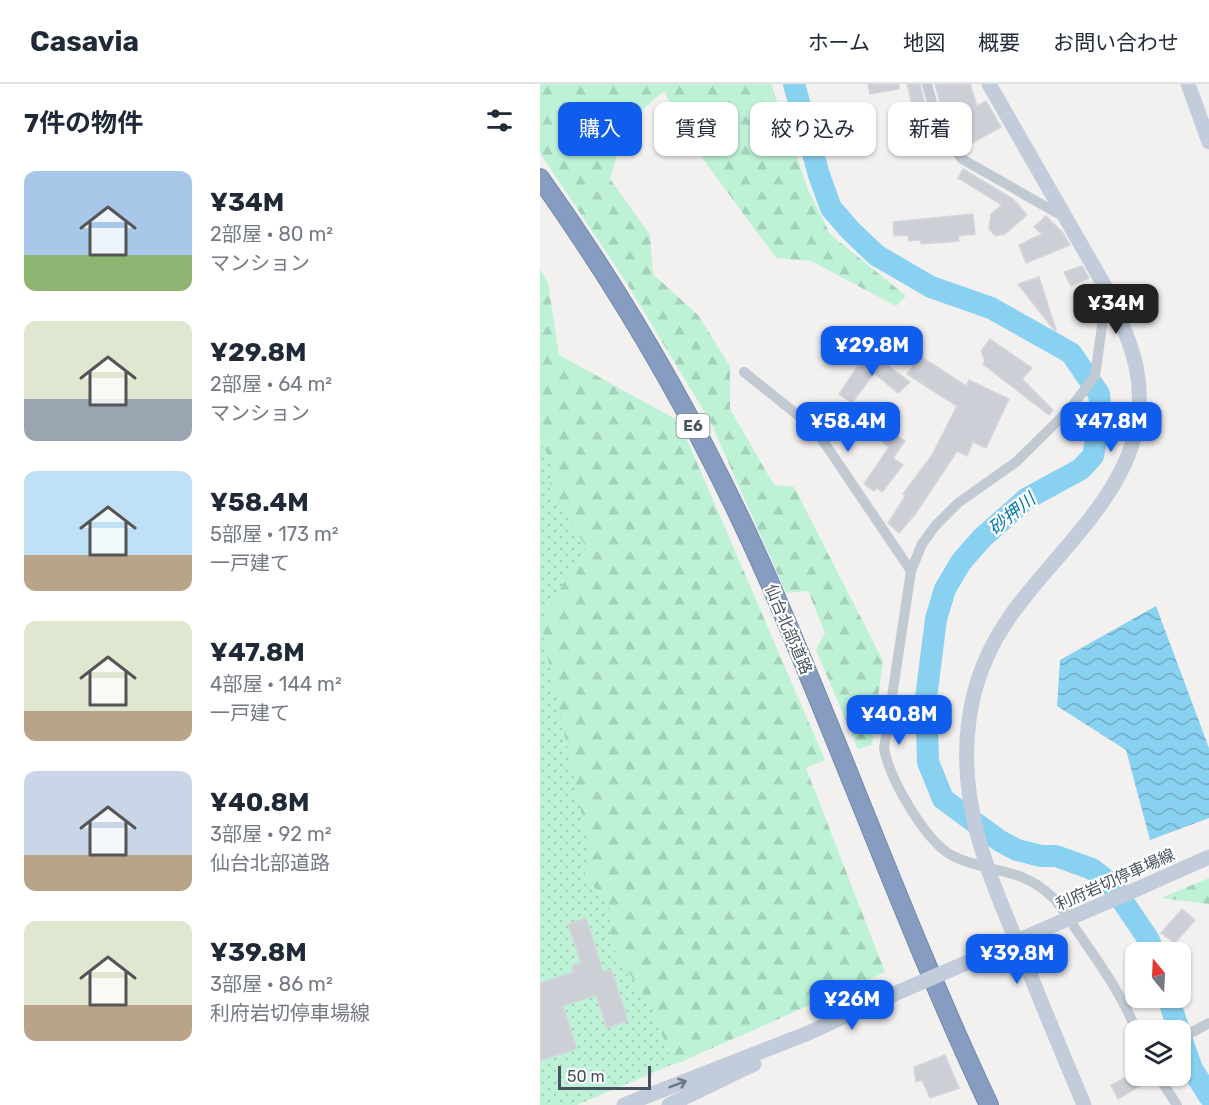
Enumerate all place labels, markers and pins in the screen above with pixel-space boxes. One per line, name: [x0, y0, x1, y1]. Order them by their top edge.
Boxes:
pin: ¥34M: [1080, 284, 1152, 335]
pin: ¥29.8M: [823, 326, 921, 377]
pin: ¥58.4M: [799, 402, 897, 453]
pin: ¥47.8M: [1062, 402, 1160, 453]
pin: ¥40.8M: [850, 695, 948, 746]
pin: ¥39.8M: [968, 934, 1066, 985]
pin: ¥26M: [816, 980, 888, 1031]

